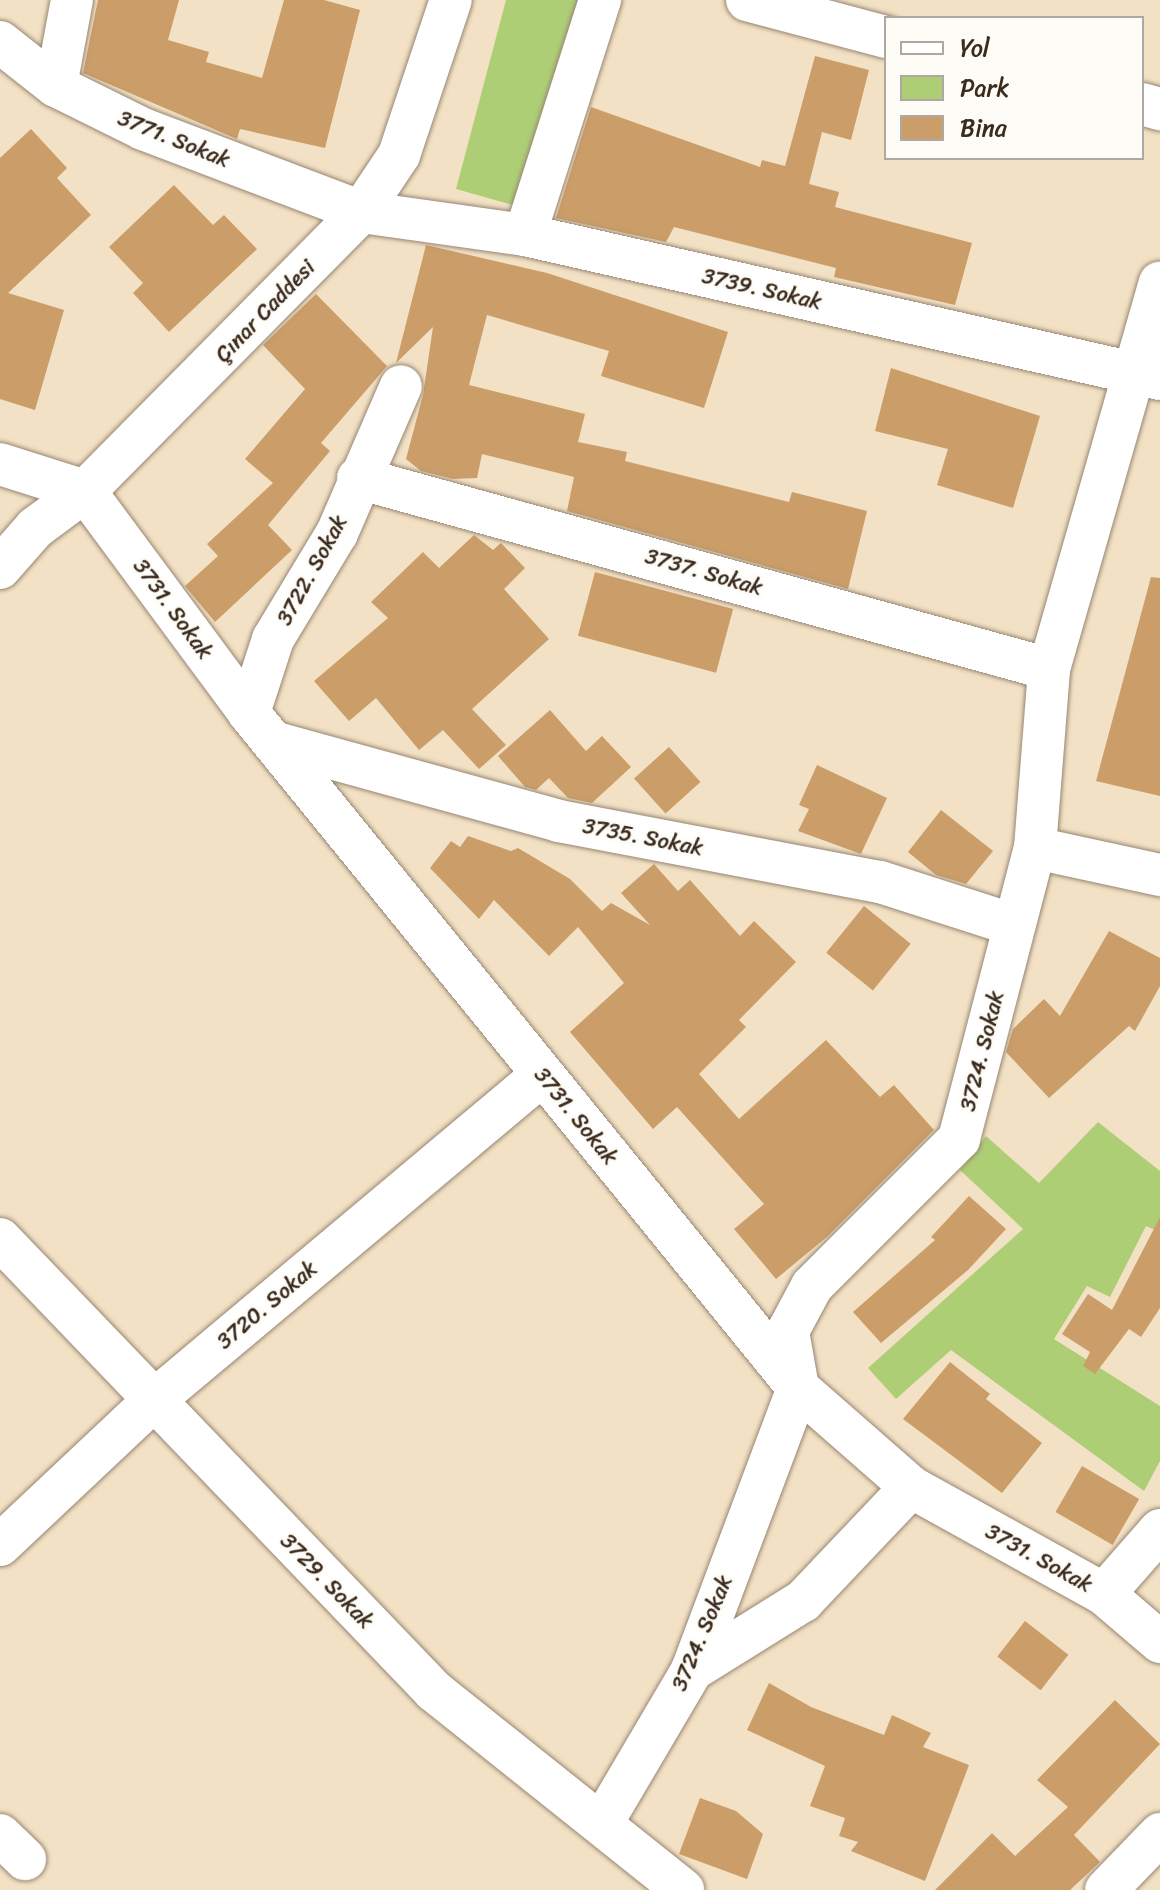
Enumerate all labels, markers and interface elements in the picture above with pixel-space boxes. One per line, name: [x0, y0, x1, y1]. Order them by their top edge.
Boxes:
legend: [884, 16, 1144, 160]
text: Yol: [960, 27, 990, 69]
text: Park: [960, 67, 1009, 109]
street label: 3771. Sokak: [114, 105, 234, 173]
text: Bina: [960, 107, 1007, 149]
street label: Çınar Caddesi: [210, 254, 320, 368]
street label: 3739. Sokak: [700, 262, 824, 316]
street label: 3722. Sokak: [271, 510, 353, 630]
street label: 3737. Sokak: [642, 543, 766, 601]
street label: 3731. Sokak: [128, 554, 218, 664]
street label: 3735. Sokak: [581, 812, 705, 862]
street label: 3724. Sokak: [954, 988, 1010, 1114]
street label: 3731. Sokak: [529, 1062, 623, 1170]
street label: 3720. Sokak: [211, 1255, 323, 1355]
street label: 3731. Sokak: [981, 1518, 1097, 1598]
street label: 3729. Sokak: [275, 1528, 379, 1634]
street label: 3724. Sokak: [666, 1571, 738, 1695]

